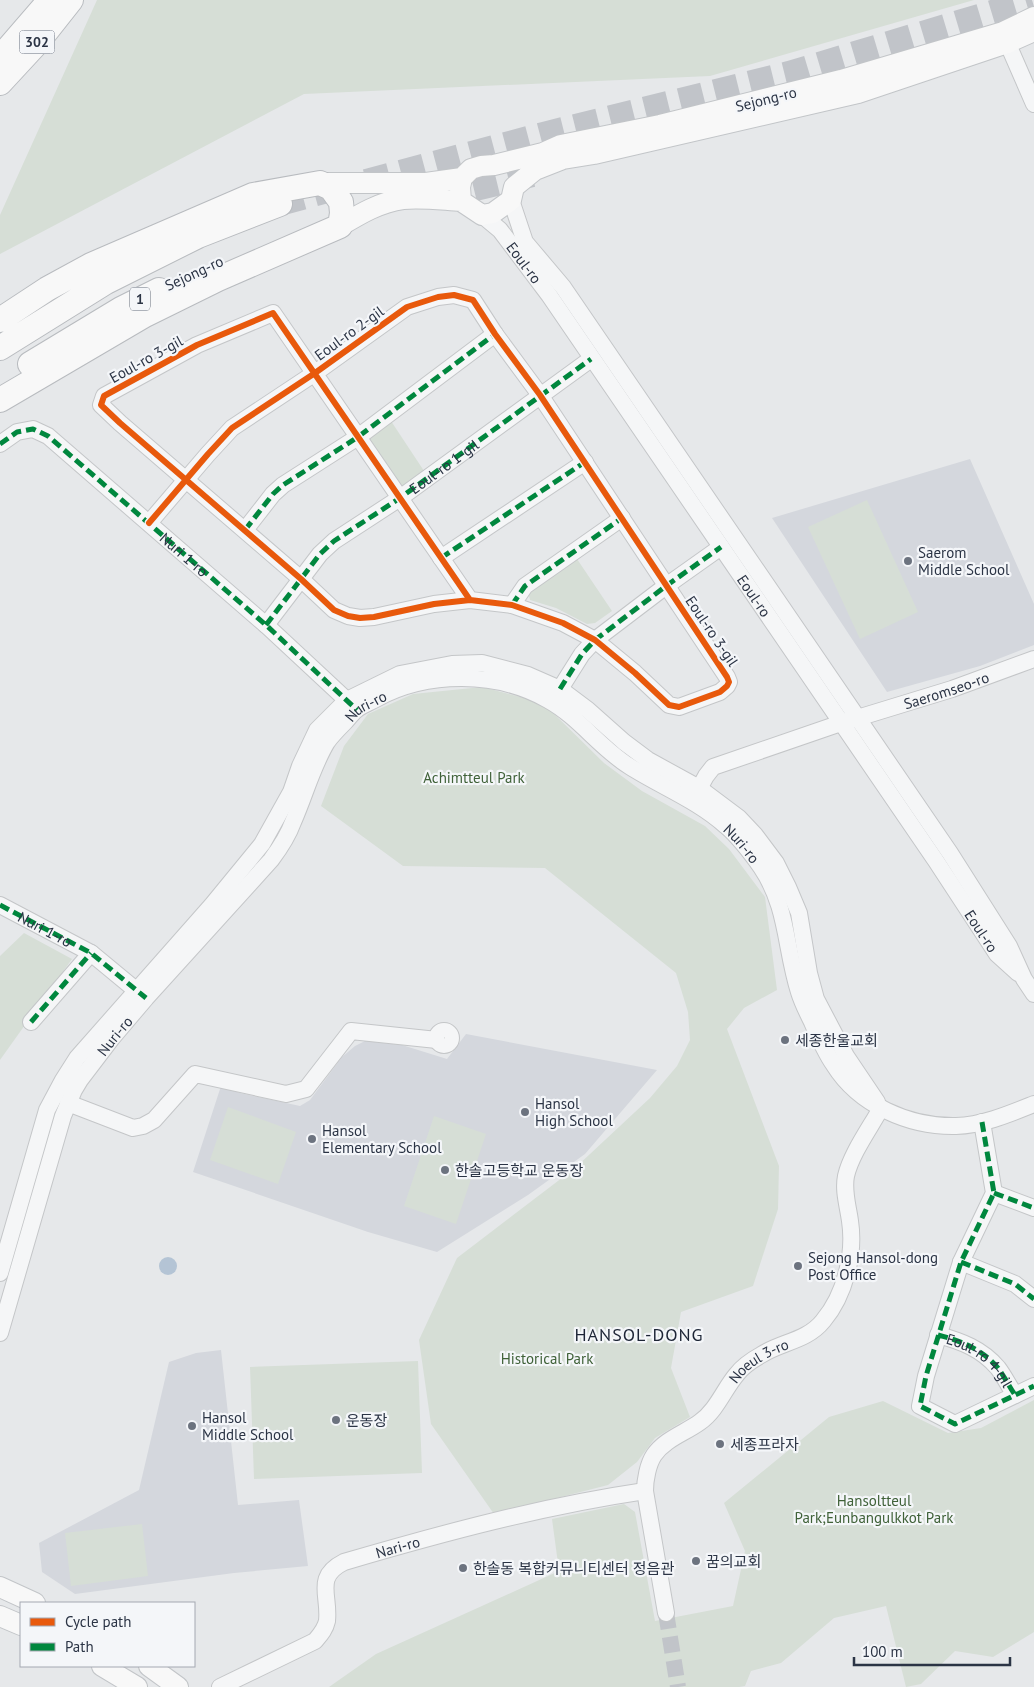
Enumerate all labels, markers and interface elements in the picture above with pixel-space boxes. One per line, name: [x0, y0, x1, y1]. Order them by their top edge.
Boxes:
road number: 302: [20, 31, 54, 54]
street label: Sejong-ro: [733, 82, 799, 116]
street label: Eoul-ro: [503, 238, 546, 287]
street label: Sejong-ro: [162, 251, 226, 295]
road number: 1: [130, 288, 150, 310]
street label: Eoul-ro 2-gil: [311, 301, 388, 365]
street label: Eoul-ro 3-gil: [106, 331, 187, 387]
street label: Eoul-ro 1-gil: [405, 434, 483, 498]
street label: Nuri 1-ro: [156, 528, 212, 580]
place label: Saerom Middle School: [918, 543, 1010, 579]
marker: Saerom Middle School: [902, 555, 914, 567]
street label: Eoul-ro: [733, 571, 776, 620]
street label: Eoul-ro 3-gil: [681, 592, 743, 670]
street label: Saeromseo-ro: [901, 667, 991, 713]
street label: Nuri-ro: [340, 686, 389, 725]
park label: Achimtteul Park: [423, 768, 526, 787]
street label: Nuri-ro: [720, 819, 764, 867]
street label: Eoul-ro: [961, 906, 1003, 956]
street label: Nuri 1-ro: [15, 907, 75, 951]
street label: Nuri-ro: [93, 1012, 136, 1059]
place label: 세종한울교회: [795, 1031, 878, 1050]
marker: 세종한울교회: [779, 1034, 791, 1046]
place label: Hansol High School: [535, 1094, 613, 1130]
marker: Hansol High School: [519, 1106, 531, 1118]
place label: Hansol Elementary School: [322, 1121, 442, 1157]
marker: Hansol Elementary School: [306, 1133, 318, 1145]
place label: 한솔고등학교 운동장: [455, 1161, 583, 1180]
marker: 한솔고등학교 운동장: [439, 1164, 451, 1176]
place label: Sejong Hansol-dong Post Office: [808, 1248, 938, 1284]
marker: Sejong Hansol-dong Post Office: [792, 1260, 804, 1272]
district label: HANSOL-DONG: [574, 1323, 704, 1346]
street label: Eoul-ro 4-gil: [944, 1328, 1018, 1391]
street label: Noeul 3-ro: [724, 1334, 791, 1387]
park label: Historical Park: [501, 1349, 594, 1368]
place label: Hansol Middle School: [202, 1408, 294, 1444]
place label: 운동장: [346, 1411, 388, 1430]
marker: 운동장: [330, 1414, 342, 1426]
marker: Hansol Middle School: [186, 1420, 198, 1432]
place label: 세종프라자: [730, 1435, 799, 1454]
marker: 세종프라자: [714, 1438, 726, 1450]
park label: Hansoltteul Park;Eunbangulkkot Park: [795, 1491, 954, 1527]
street label: Nari-ro: [373, 1531, 422, 1562]
place label: 꿈의교회: [706, 1552, 761, 1571]
marker: 꿈의교회: [690, 1555, 702, 1567]
place label: 한솔동 복합커뮤니티센터 정음관: [473, 1559, 674, 1578]
marker: 한솔동 복합커뮤니티센터 정음관: [457, 1562, 469, 1574]
legend: [20, 1602, 195, 1667]
text: Cycle path: [65, 1612, 131, 1631]
scale bar: [854, 1634, 1010, 1666]
text: Path: [65, 1637, 94, 1656]
text: 100 m: [862, 1642, 903, 1661]

